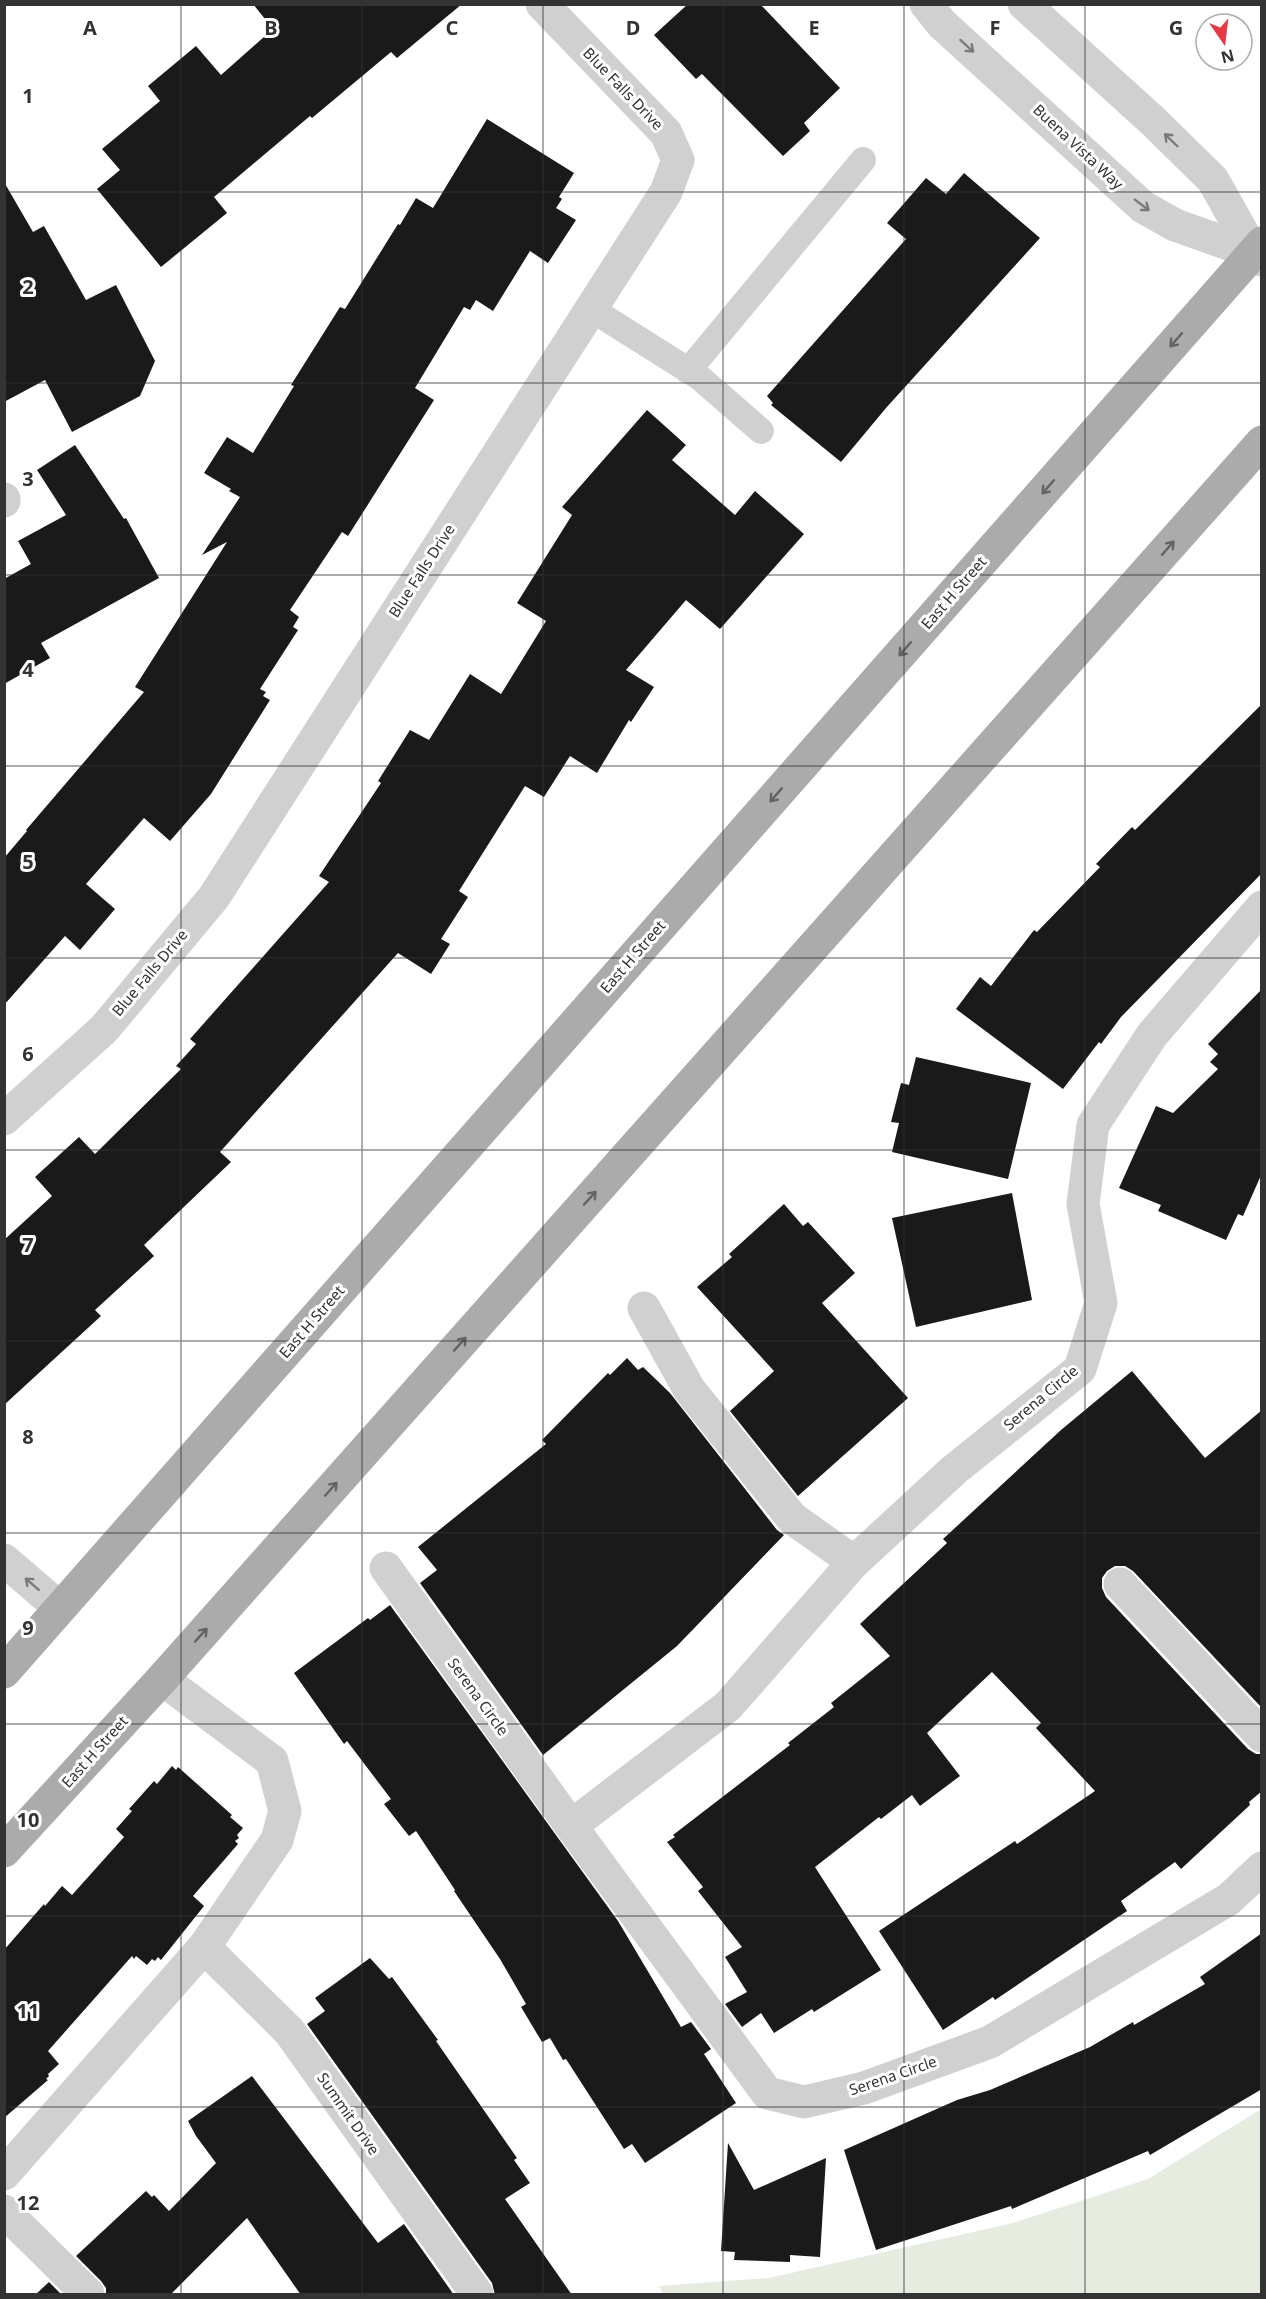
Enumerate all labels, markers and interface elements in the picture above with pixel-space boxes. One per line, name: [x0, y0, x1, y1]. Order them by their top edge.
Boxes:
north arrow: [1194, 12, 1254, 72]
text: A: [83, 14, 97, 41]
text: B: [264, 14, 278, 41]
text: C: [446, 14, 459, 41]
text: D: [626, 14, 640, 41]
text: E: [808, 14, 820, 41]
text: F: [990, 14, 1000, 41]
text: G: [1169, 14, 1183, 41]
one-way arrow: [959, 39, 974, 53]
street label: Blue Falls Drive: [579, 43, 668, 134]
text: N: [1219, 44, 1237, 69]
text: 1: [22, 82, 34, 109]
street label: Buena Vista Way: [1029, 99, 1128, 194]
one-way arrow: [1164, 132, 1179, 147]
one-way arrow: [1134, 198, 1150, 211]
text: 2: [22, 273, 34, 300]
one-way arrow: [1169, 332, 1183, 347]
text: 3: [22, 465, 34, 492]
one-way arrow: [1041, 478, 1055, 494]
street label: Blue Falls Drive: [384, 520, 459, 621]
one-way arrow: [1161, 541, 1175, 556]
street label: East H Street: [916, 551, 991, 633]
one-way arrow: [898, 641, 912, 656]
text: 4: [22, 656, 34, 683]
one-way arrow: [769, 787, 783, 802]
text: 5: [22, 848, 34, 875]
street label: East H Street: [595, 915, 670, 997]
street label: Blue Falls Drive: [107, 925, 191, 1020]
text: 6: [22, 1040, 34, 1067]
one-way arrow: [583, 1191, 597, 1206]
text: 7: [22, 1231, 34, 1258]
street label: East H Street: [274, 1280, 349, 1362]
one-way arrow: [453, 1337, 467, 1352]
street label: Serena Circle: [999, 1360, 1082, 1434]
text: 8: [22, 1423, 34, 1450]
one-way arrow: [324, 1482, 338, 1497]
one-way arrow: [25, 1577, 40, 1591]
text: 9: [22, 1614, 34, 1641]
one-way arrow: [194, 1628, 208, 1643]
street label: Serena Circle: [444, 1654, 514, 1739]
street label: East H Street: [57, 1711, 132, 1792]
text: 10: [17, 1806, 39, 1833]
text: 11: [17, 1997, 39, 2024]
street label: Serena Circle: [846, 2051, 939, 2099]
street label: Summit Drive: [313, 2068, 384, 2158]
text: 12: [17, 2189, 39, 2216]

